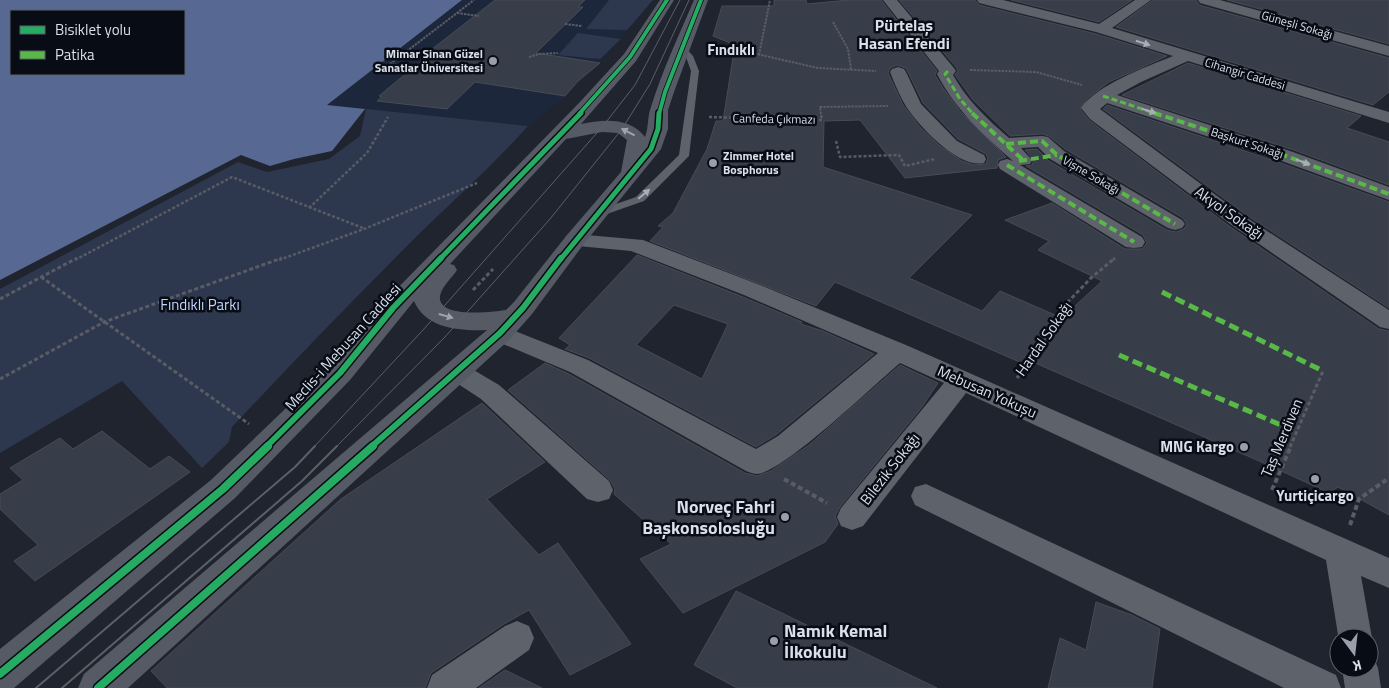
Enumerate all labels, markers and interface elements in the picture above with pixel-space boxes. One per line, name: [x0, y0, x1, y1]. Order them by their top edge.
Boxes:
street label: Güneşli Sokağı: [1259, 5, 1335, 44]
legend: [10, 10, 185, 75]
district label: Pürtelaş Hasan Efendi: [858, 13, 950, 55]
text: Bisiklet yolu: [55, 18, 131, 41]
district label: Fındıklı: [707, 38, 755, 61]
one-way arrow: [1136, 39, 1151, 47]
text: Patika: [55, 43, 95, 66]
place label: Mimar Sinan Güzel Sanatlar Üniversitesi: [375, 44, 483, 77]
street label: Cihangir Caddesi: [1203, 52, 1288, 95]
marker: Mimar Sinan Güzel Sanatlar Üniversitesi: [487, 55, 499, 67]
street label: Canfeda Çıkmazı: [732, 108, 816, 129]
one-way arrow: [1142, 108, 1157, 115]
street label: Başkurt Sokağı: [1208, 122, 1286, 163]
one-way arrow: [621, 128, 635, 136]
place label: Zimmer Hotel Bosphorus: [723, 146, 794, 179]
street label: Vişne Sokağı: [1059, 150, 1124, 199]
marker: Zimmer Hotel Bosphorus: [707, 157, 719, 169]
one-way arrow: [1296, 159, 1311, 166]
street label: Akyol Sokağı: [1190, 180, 1268, 245]
one-way arrow: [638, 189, 651, 200]
street label: Meclis-i Mebusan Caddesi: [279, 278, 406, 416]
park label: Fındıklı Parkı: [160, 293, 240, 316]
street label: Hardal Sokağı: [1009, 297, 1078, 381]
one-way arrow: [438, 312, 453, 320]
street label: Mebusan Yokuşu: [934, 359, 1041, 424]
street label: Taş Merdiven: [1255, 395, 1308, 481]
street label: Bilezik Sokağı: [854, 428, 925, 510]
place label: MNG Kargo: [1160, 435, 1234, 458]
marker: MNG Kargo: [1238, 441, 1250, 453]
marker: Yurtiçicargo: [1309, 473, 1321, 485]
place label: Yurtiçicargo: [1276, 484, 1354, 507]
place label: Norveç Fahri Başkonsolosluğu: [642, 493, 775, 541]
marker: Norveç Fahri Başkonsolosluğu: [779, 511, 791, 523]
place label: Namık Kemal İlkokulu: [784, 617, 887, 665]
north arrow: [1329, 628, 1379, 678]
marker: Namık Kemal İlkokulu: [768, 635, 780, 647]
text: K: [1350, 655, 1364, 677]

